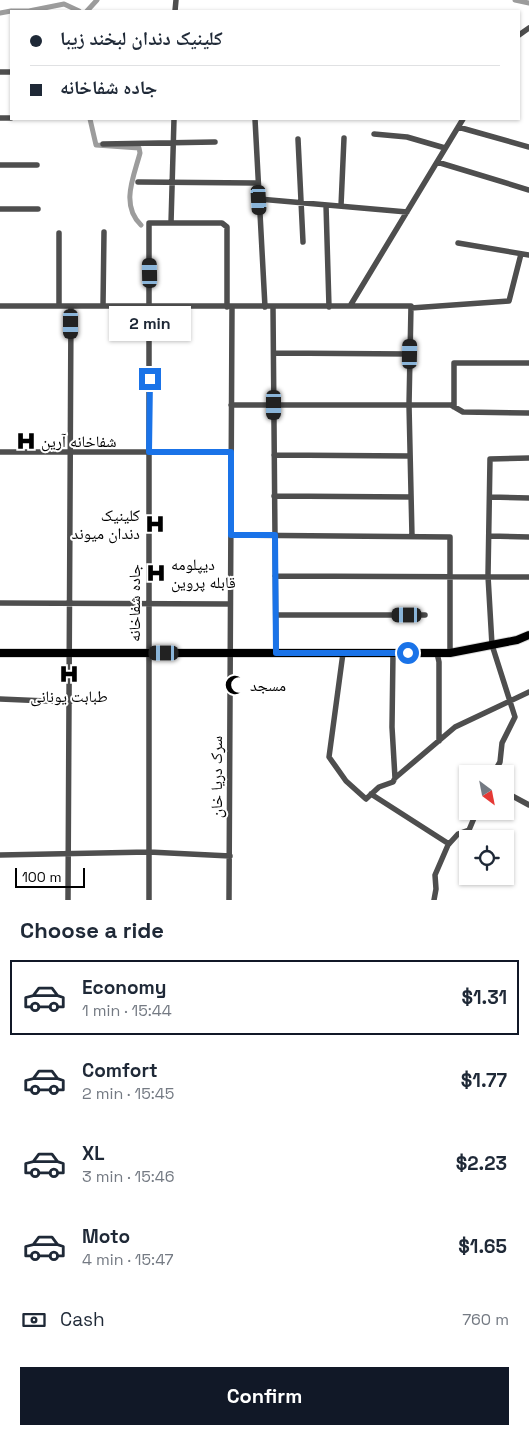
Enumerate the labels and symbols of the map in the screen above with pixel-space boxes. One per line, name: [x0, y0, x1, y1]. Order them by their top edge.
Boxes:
car: [250, 185, 267, 215]
car: [142, 258, 157, 288]
callout: 2 min: [109, 306, 191, 342]
car: [63, 309, 78, 339]
car: [402, 339, 417, 369]
route end: [139, 368, 161, 390]
car: [266, 390, 281, 420]
hospital icon: شفاخانه آرین: [15, 430, 37, 452]
place label: شفاخانه آرین: [41, 431, 117, 452]
place label: کلینیک دندان میوند: [72, 505, 140, 544]
hospital icon: کلینیک دندان میوند: [144, 513, 166, 535]
place label: دیپلومه قابله پروین: [171, 554, 236, 593]
hospital icon: دیپلومه قابله پروین: [145, 562, 167, 584]
street label: جاده شفاخانه: [124, 564, 145, 642]
car: [392, 608, 422, 623]
route start: [397, 642, 419, 664]
car: [149, 646, 179, 661]
hospital icon: طبابت یونانی: [58, 663, 80, 685]
mosque icon: مسجد: [224, 674, 246, 696]
place label: مسجد: [250, 675, 286, 696]
place label: طبابت یونانی: [30, 686, 108, 707]
street label: سرک دریا خان: [206, 736, 227, 818]
north arrow: [459, 765, 514, 820]
scale bar: [15, 865, 85, 888]

